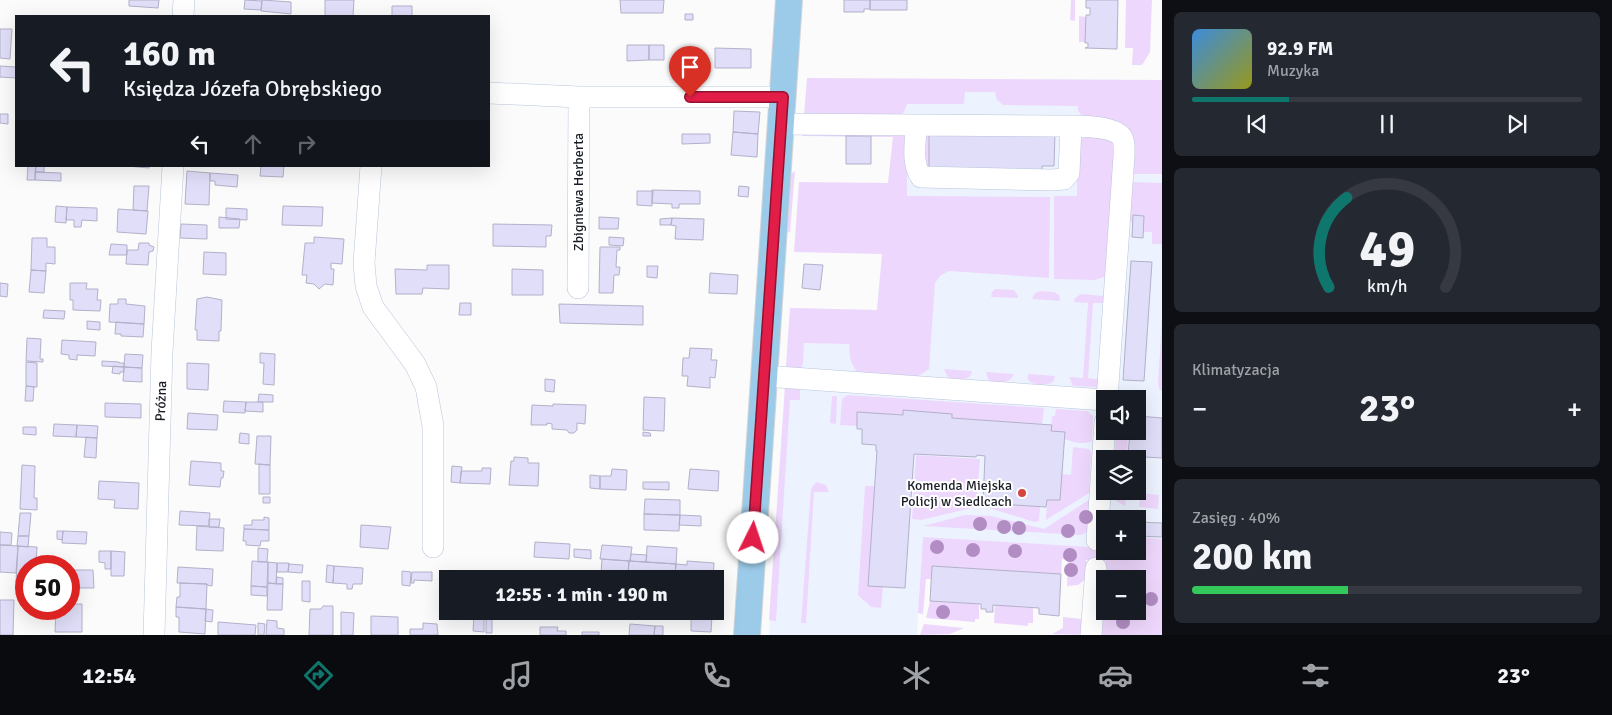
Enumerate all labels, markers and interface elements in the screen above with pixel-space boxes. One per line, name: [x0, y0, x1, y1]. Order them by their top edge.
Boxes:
text: 160 m: [123, 32, 216, 75]
icon: left: [40, 35, 105, 100]
text: 92.9 FM: [1267, 37, 1333, 61]
pin: [669, 46, 711, 97]
icon: arrive: [676, 53, 704, 81]
text: Muzyka: [1267, 61, 1319, 81]
text: Księdza Józefa Obrębskiego: [123, 75, 382, 102]
icon: previous: [1243, 110, 1271, 138]
icon: pause: [1373, 110, 1401, 138]
icon: next: [1503, 110, 1531, 138]
icon: left: [186, 130, 214, 158]
icon: ahead: [239, 130, 267, 158]
icon: right: [292, 130, 320, 158]
street label: Zbigniewa Herberta: [570, 133, 587, 251]
text: 49: [1359, 217, 1415, 281]
text: km/h: [1367, 275, 1407, 297]
text: Klimatyzacja: [1192, 360, 1280, 380]
street label: Próżna: [152, 380, 170, 422]
text: 23°: [1359, 385, 1415, 432]
map controls: [1096, 390, 1146, 620]
button: sound: [1096, 390, 1146, 440]
text: −: [1192, 392, 1207, 426]
text: +: [1567, 392, 1582, 426]
button: layers: [1096, 450, 1146, 500]
place label: Komenda Miejska Policji w Siedlcach: [901, 477, 1012, 510]
marker: Komenda Miejska Policji w Siedlcach: [1016, 487, 1028, 499]
text: Zasięg · 40%: [1192, 508, 1280, 528]
button: +: [1096, 510, 1146, 560]
position arrow: [726, 511, 778, 563]
text: 200 km: [1192, 533, 1313, 580]
speed limit sign: 50: [15, 555, 80, 620]
button: −: [1096, 570, 1146, 620]
text: 12:55 · 1 min · 190 m: [495, 583, 668, 607]
icon: directions: [301, 658, 336, 693]
icon: music: [500, 658, 535, 693]
icon: phone: [699, 658, 734, 693]
icon: climate: [899, 658, 934, 693]
icon: car: [1098, 658, 1133, 693]
icon: filters: [1298, 658, 1333, 693]
text: 12:54: [82, 662, 136, 689]
text: 23°: [1497, 662, 1530, 689]

